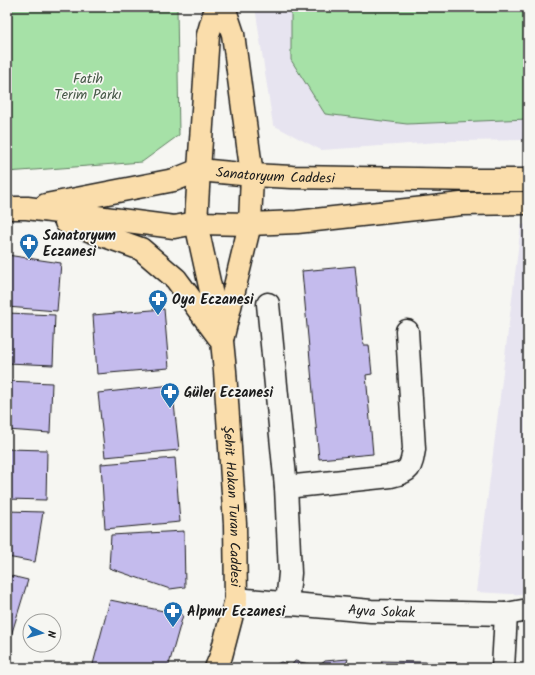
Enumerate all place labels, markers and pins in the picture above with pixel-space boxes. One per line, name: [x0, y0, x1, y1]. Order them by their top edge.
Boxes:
place label: Sanatoryum Eczanesi: [43, 225, 117, 263]
pharmacy icon: Sanatoryum Eczanesi: [18, 232, 40, 260]
pharmacy icon: Oya Eczanesi: [147, 288, 169, 316]
place label: Oya Eczanesi: [172, 289, 254, 311]
pharmacy icon: Güler Eczanesi: [159, 381, 181, 409]
place label: Güler Eczanesi: [184, 382, 274, 404]
pharmacy icon: Alpnur Eczanesi: [162, 600, 184, 628]
place label: Alpnur Eczanesi: [187, 601, 286, 623]

